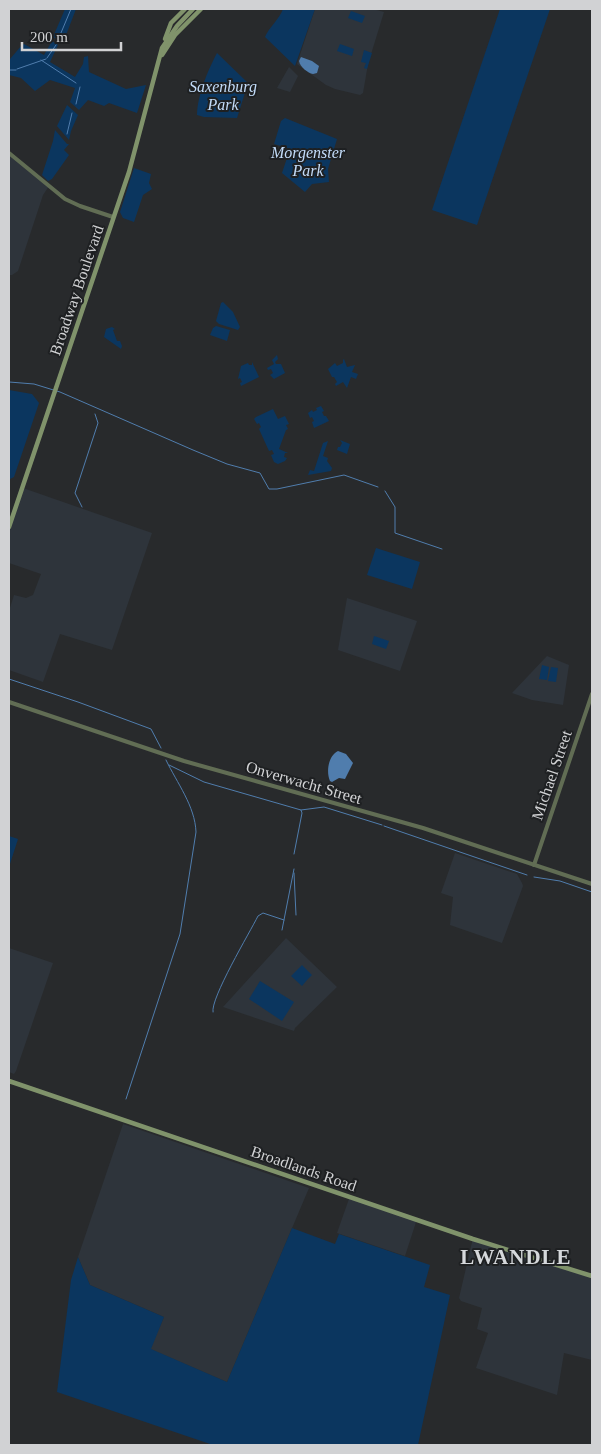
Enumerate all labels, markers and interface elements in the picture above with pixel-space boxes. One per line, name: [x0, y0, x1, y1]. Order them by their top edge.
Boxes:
scale bar: [22, 20, 121, 52]
text: 200 m: [30, 29, 68, 45]
park label: Saxenburg Park: [189, 78, 257, 113]
park label: Morgenster Park: [270, 144, 346, 179]
street label: Broadway Boulevard: [46, 223, 108, 358]
street label: Michael Street: [528, 728, 575, 822]
street label: Onverwacht Street: [244, 758, 364, 807]
street label: Broadlands Road: [249, 1142, 359, 1195]
district label: LWANDLE: [460, 1245, 572, 1269]

